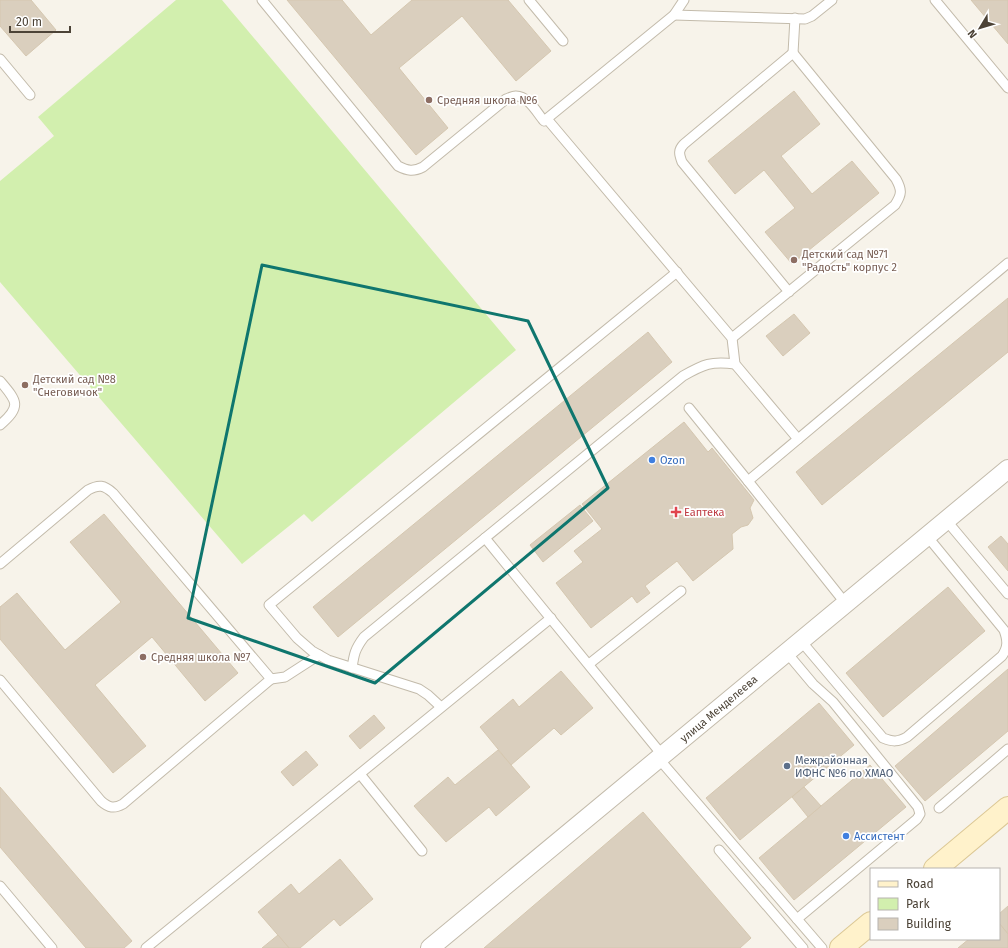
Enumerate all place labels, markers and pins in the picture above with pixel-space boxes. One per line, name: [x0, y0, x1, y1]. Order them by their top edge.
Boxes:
place label: Средняя школа №6: [437, 94, 538, 107]
marker: Средняя школа №6: [424, 95, 434, 105]
place label: Детский сад №71 "Радость" корпус 2: [801, 248, 897, 274]
marker: Детский сад №71 "Радость" корпус 2: [789, 255, 799, 265]
place label: Детский сад №8 "Снеговичок": [32, 373, 116, 399]
marker: Детский сад №8 "Снеговичок": [20, 380, 30, 390]
place label: Ozon: [660, 454, 685, 467]
marker: Ozon: [647, 455, 657, 465]
place label: Еаптека: [684, 506, 724, 519]
marker: Еаптека: [671, 507, 681, 517]
place label: Средняя школа №7: [151, 651, 250, 664]
marker: Средняя школа №7: [138, 652, 148, 662]
place label: Межрайонная ИФНС №6 по ХМАО: [795, 754, 893, 780]
marker: Межрайонная ИФНС №6 по ХМАО: [782, 761, 792, 771]
place label: Ассистент: [854, 830, 905, 843]
marker: Ассистент: [841, 831, 851, 841]

